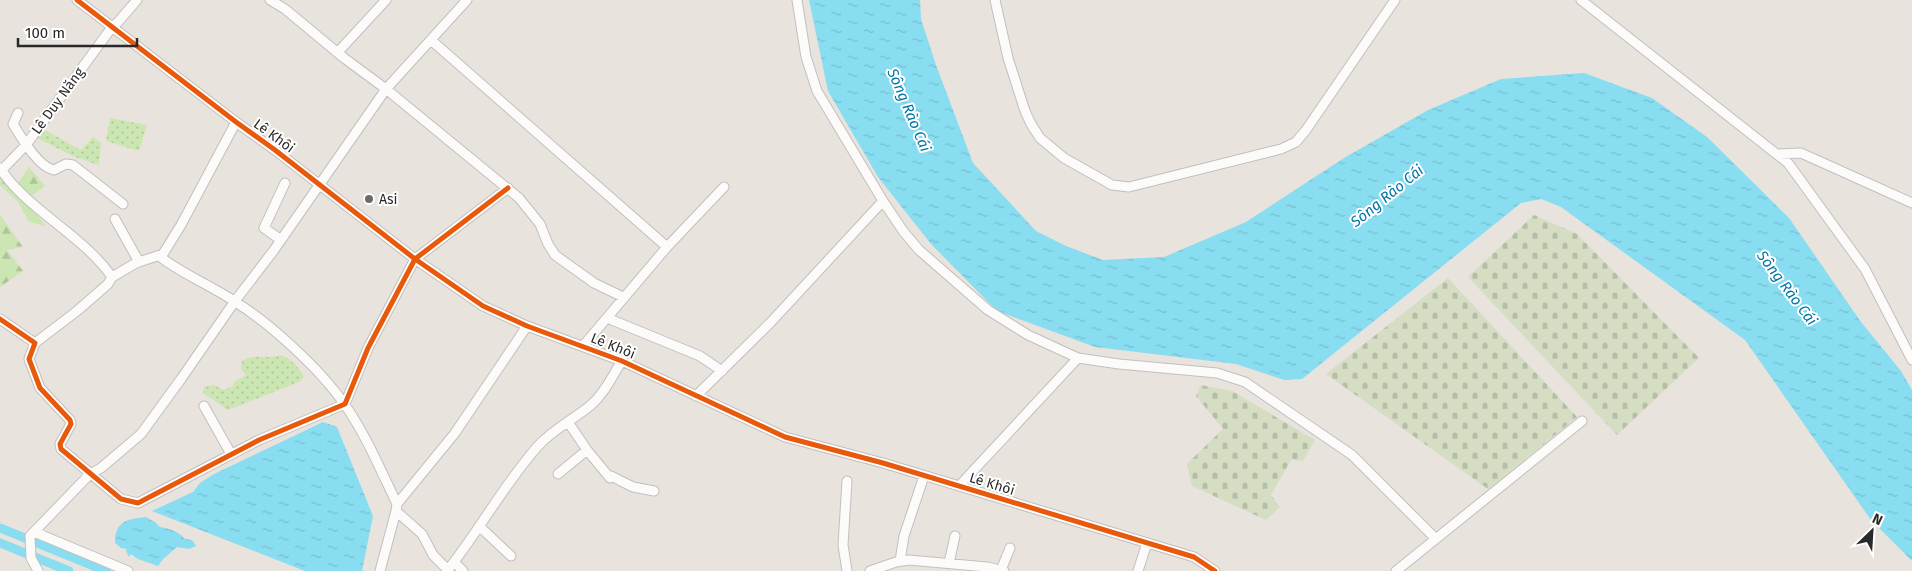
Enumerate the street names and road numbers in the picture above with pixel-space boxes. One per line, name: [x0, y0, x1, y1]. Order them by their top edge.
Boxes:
street label: Lê Duy Năng: [28, 64, 88, 138]
street label: Lê Khôi: [250, 115, 298, 157]
street label: Lê Khôi: [588, 329, 638, 363]
street label: Lê Khôi: [967, 469, 1017, 499]

